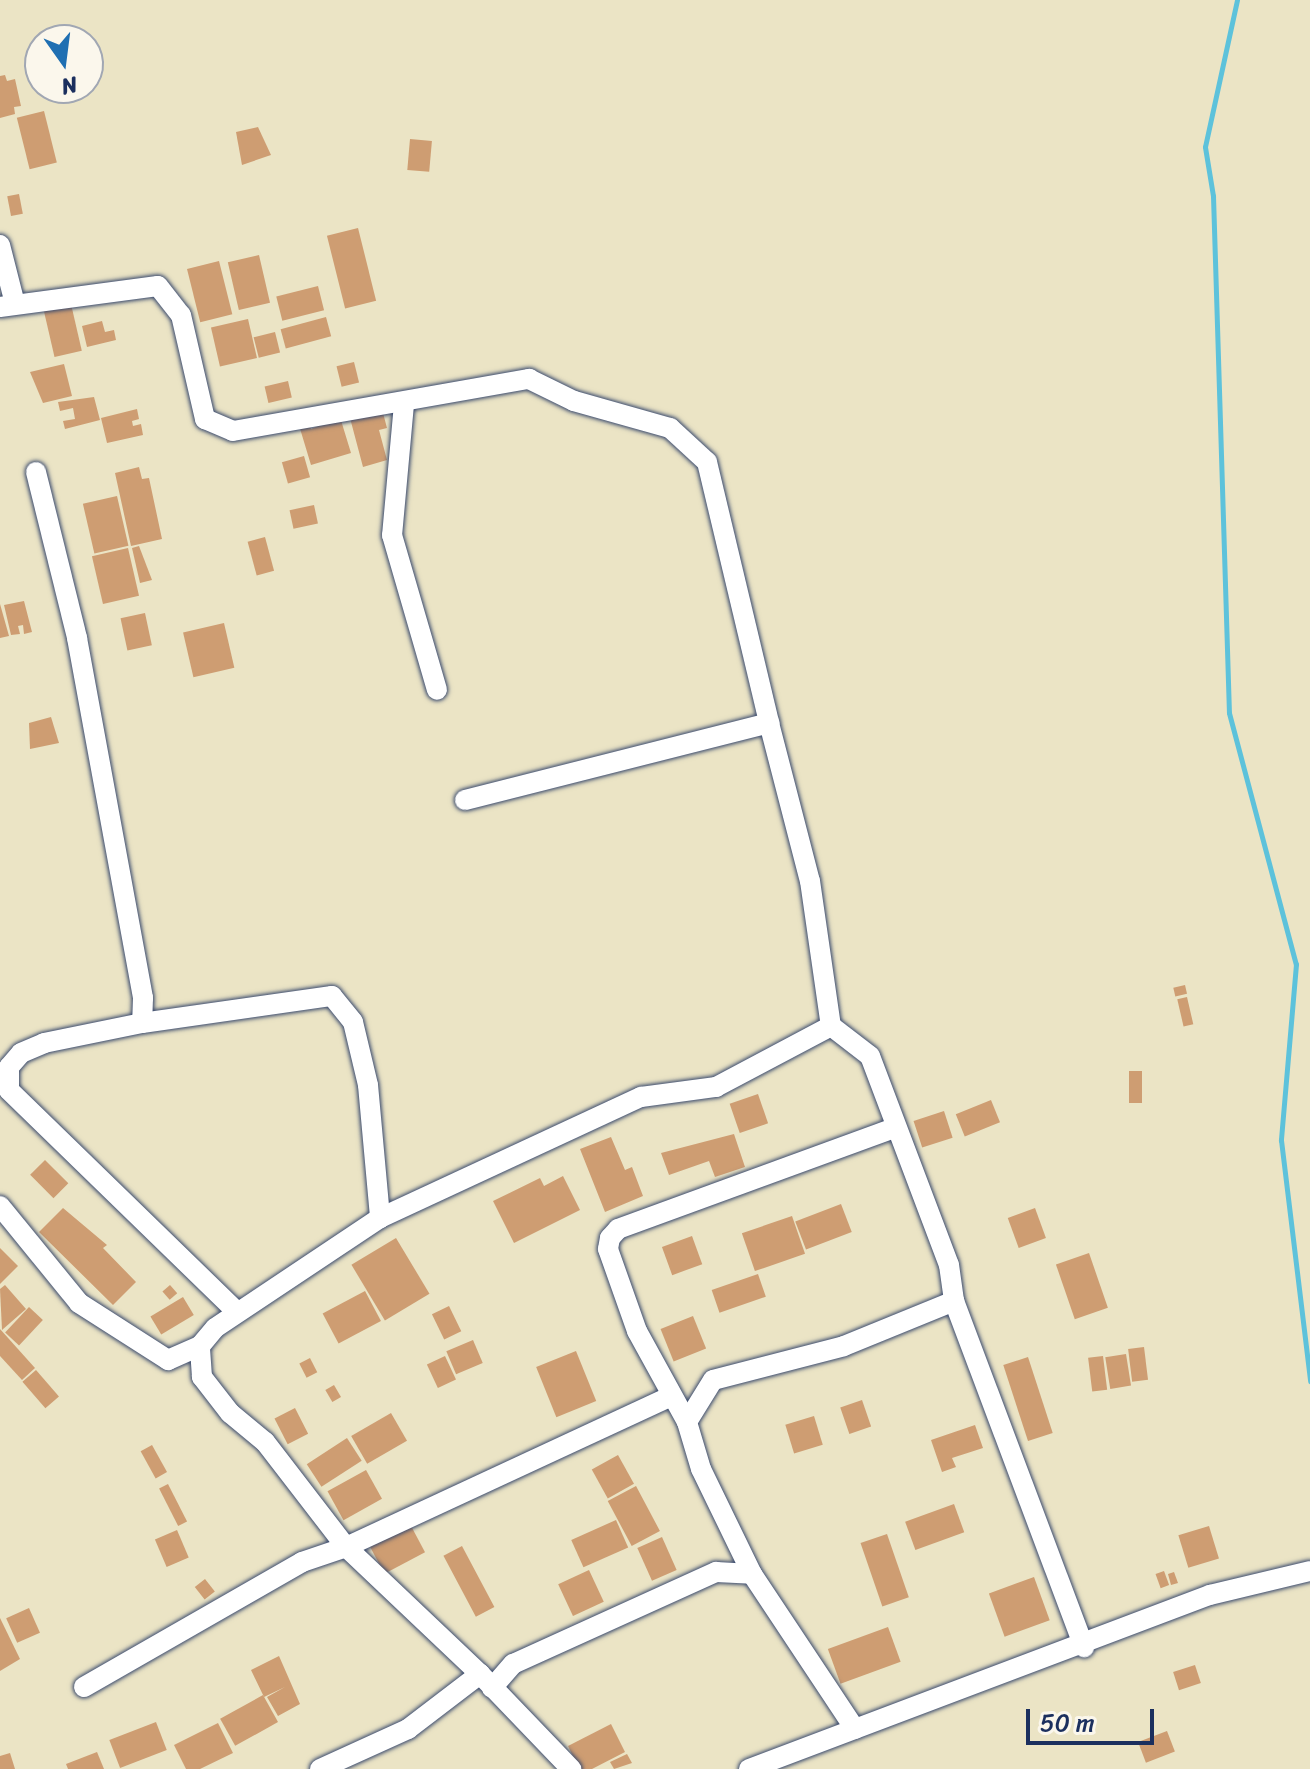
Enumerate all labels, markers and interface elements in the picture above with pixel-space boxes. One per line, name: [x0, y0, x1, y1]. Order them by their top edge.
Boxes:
north arrow: [24, 24, 104, 104]
text: N: [57, 65, 82, 107]
scale bar: [1030, 1693, 1158, 1743]
text: 50 m: [1040, 1702, 1095, 1744]

